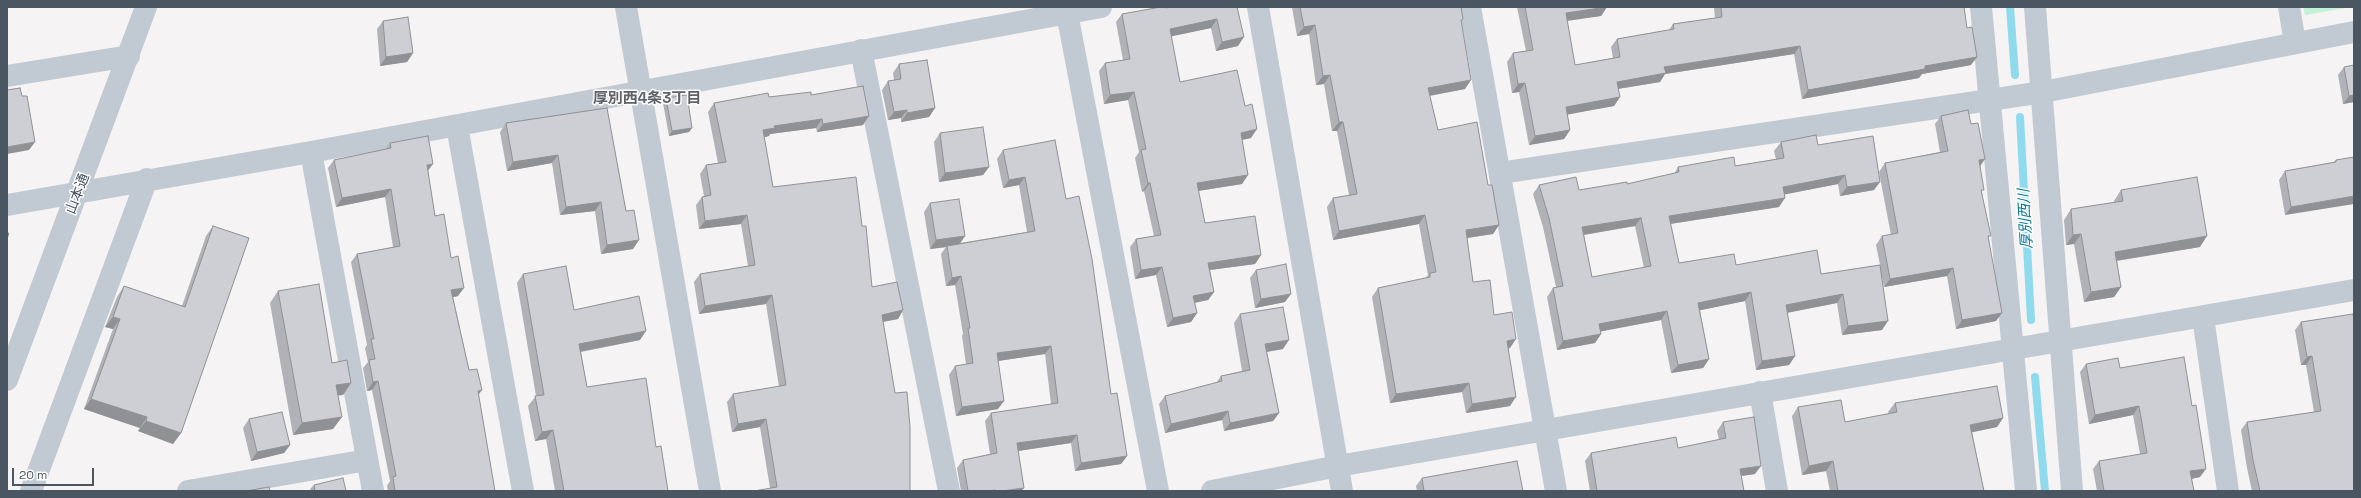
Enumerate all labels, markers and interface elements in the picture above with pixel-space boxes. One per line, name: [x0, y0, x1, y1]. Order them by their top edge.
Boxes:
district label: 厚別西4条3丁目: [593, 90, 701, 108]
street label: 山本通: [63, 171, 93, 217]
water label: 厚別西川: [2015, 189, 2037, 249]
scale bar: [14, 460, 96, 486]
text: 20 m: [19, 467, 47, 483]

